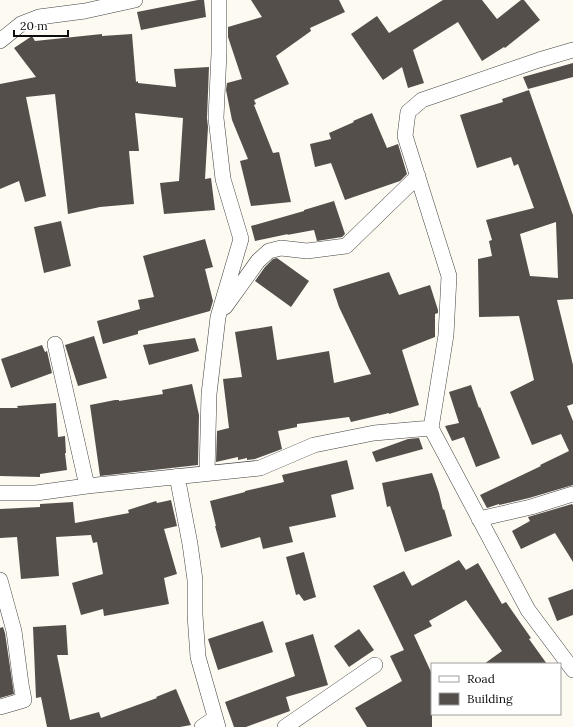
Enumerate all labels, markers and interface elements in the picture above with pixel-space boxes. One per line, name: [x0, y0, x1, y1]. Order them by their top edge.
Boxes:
scale bar: [14, 12, 68, 38]
text: 20 m: [20, 18, 48, 33]
legend: [431, 663, 561, 715]
text: Road: [467, 671, 495, 686]
text: Building: [467, 691, 513, 706]

